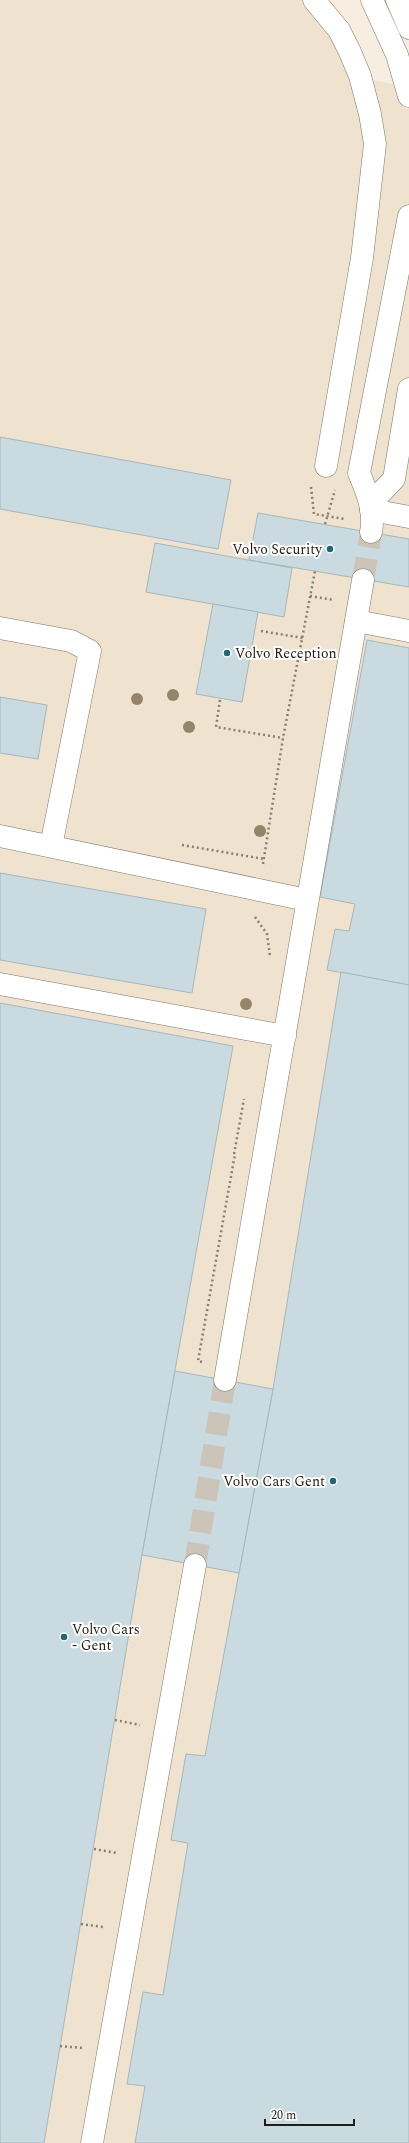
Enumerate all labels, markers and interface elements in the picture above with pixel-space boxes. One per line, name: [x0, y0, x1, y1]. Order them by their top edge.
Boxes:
place label: Volvo Security: [232, 539, 323, 560]
marker: Volvo Security: [325, 544, 335, 554]
place label: Volvo Reception: [235, 643, 337, 664]
marker: Volvo Reception: [222, 648, 232, 658]
place label: Volvo Cars Gent: [223, 1471, 325, 1492]
marker: Volvo Cars Gent: [328, 1476, 338, 1486]
place label: Volvo Cars - Gent: [72, 1619, 140, 1656]
marker: Volvo Cars - Gent: [59, 1632, 69, 1642]
scale bar: [265, 2101, 354, 2127]
text: 20 m: [271, 2106, 296, 2125]

